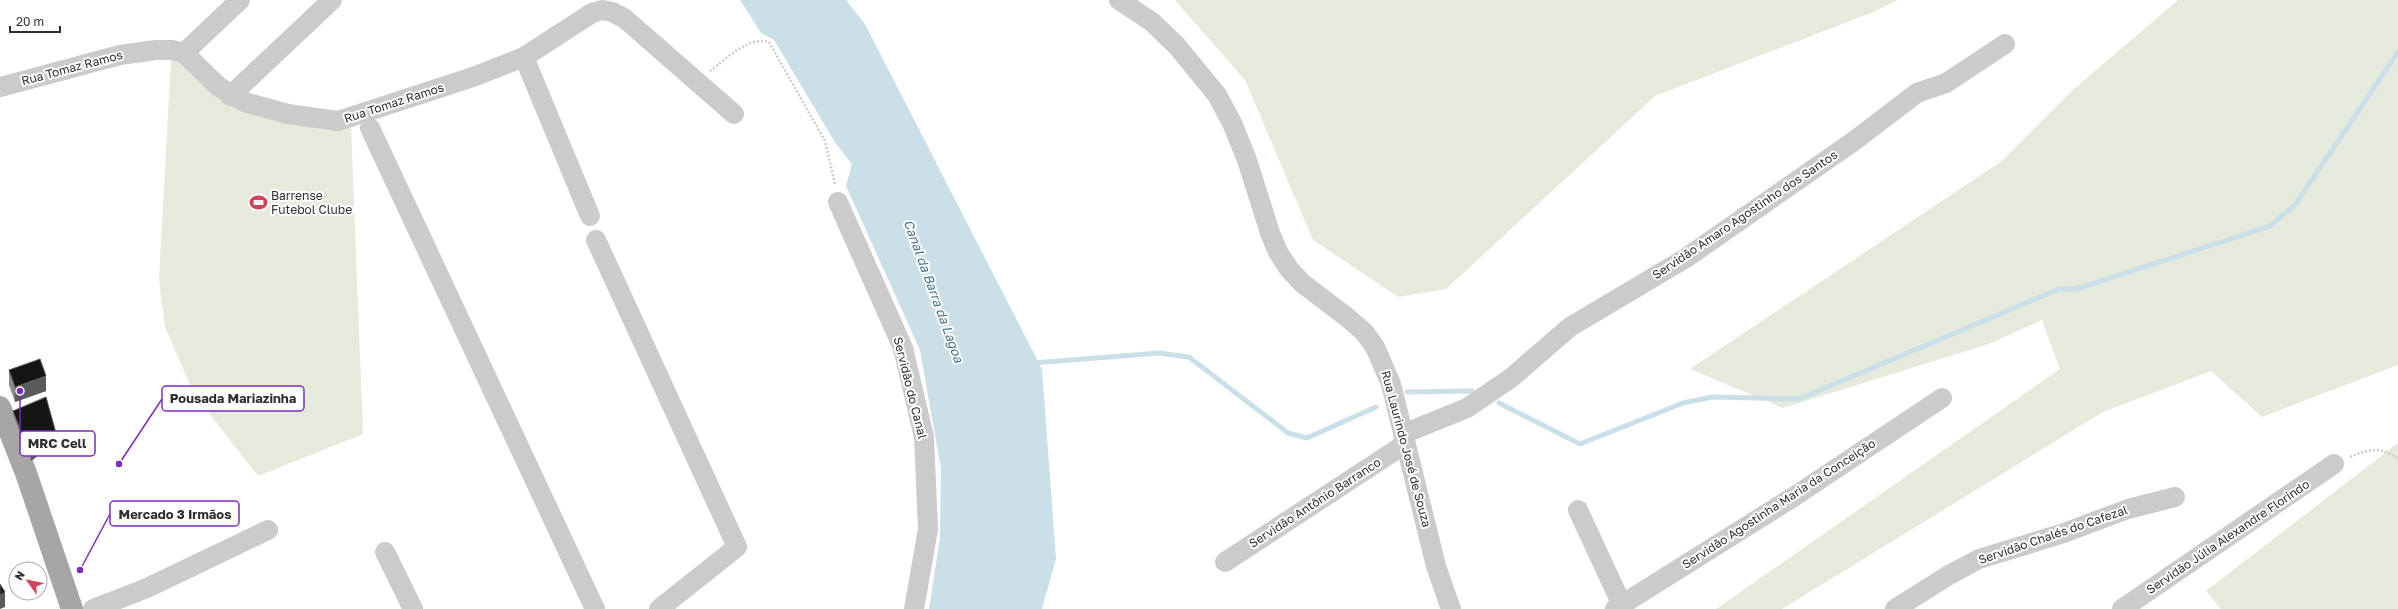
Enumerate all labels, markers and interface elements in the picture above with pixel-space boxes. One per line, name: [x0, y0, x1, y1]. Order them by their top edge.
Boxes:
scale bar: [10, 8, 60, 34]
text: 20 m: [16, 14, 44, 29]
street label: Rua Tomaz Ramos: [20, 47, 124, 88]
street label: Rua Tomaz Ramos: [342, 79, 446, 126]
street label: Servidão Amaro Agostinho dos Santos: [1649, 147, 1840, 282]
place label: Barrense Futebol Clube: [271, 188, 352, 217]
sports icon: Barrense Futebol Clube: [248, 193, 268, 213]
water label: Canal da Barra da Lagoa: [901, 217, 968, 365]
street label: Servidão do Canal: [891, 335, 930, 441]
street label: Rua Laurindo José de Souza: [1378, 369, 1435, 529]
callout: Pousada Mariazinha: [162, 386, 304, 411]
text: Pousada Mariazinha: [170, 390, 297, 406]
callout: MRC Cell: [20, 431, 95, 456]
text: MRC Cell: [28, 435, 87, 451]
street label: Servidão Agostinha Maria da Conceição: [1679, 435, 1878, 572]
street label: Servidão Antônio Barranco: [1246, 454, 1383, 551]
street label: Servidão Júlia Alexandre Florindo: [2143, 476, 2312, 597]
callout: Mercado 3 Irmãos: [110, 501, 239, 526]
street label: Servidão Chalés do Cafezal: [1976, 502, 2130, 567]
text: Mercado 3 Irmãos: [119, 506, 231, 522]
north arrow: [8, 561, 48, 601]
text: N: [11, 568, 27, 582]

